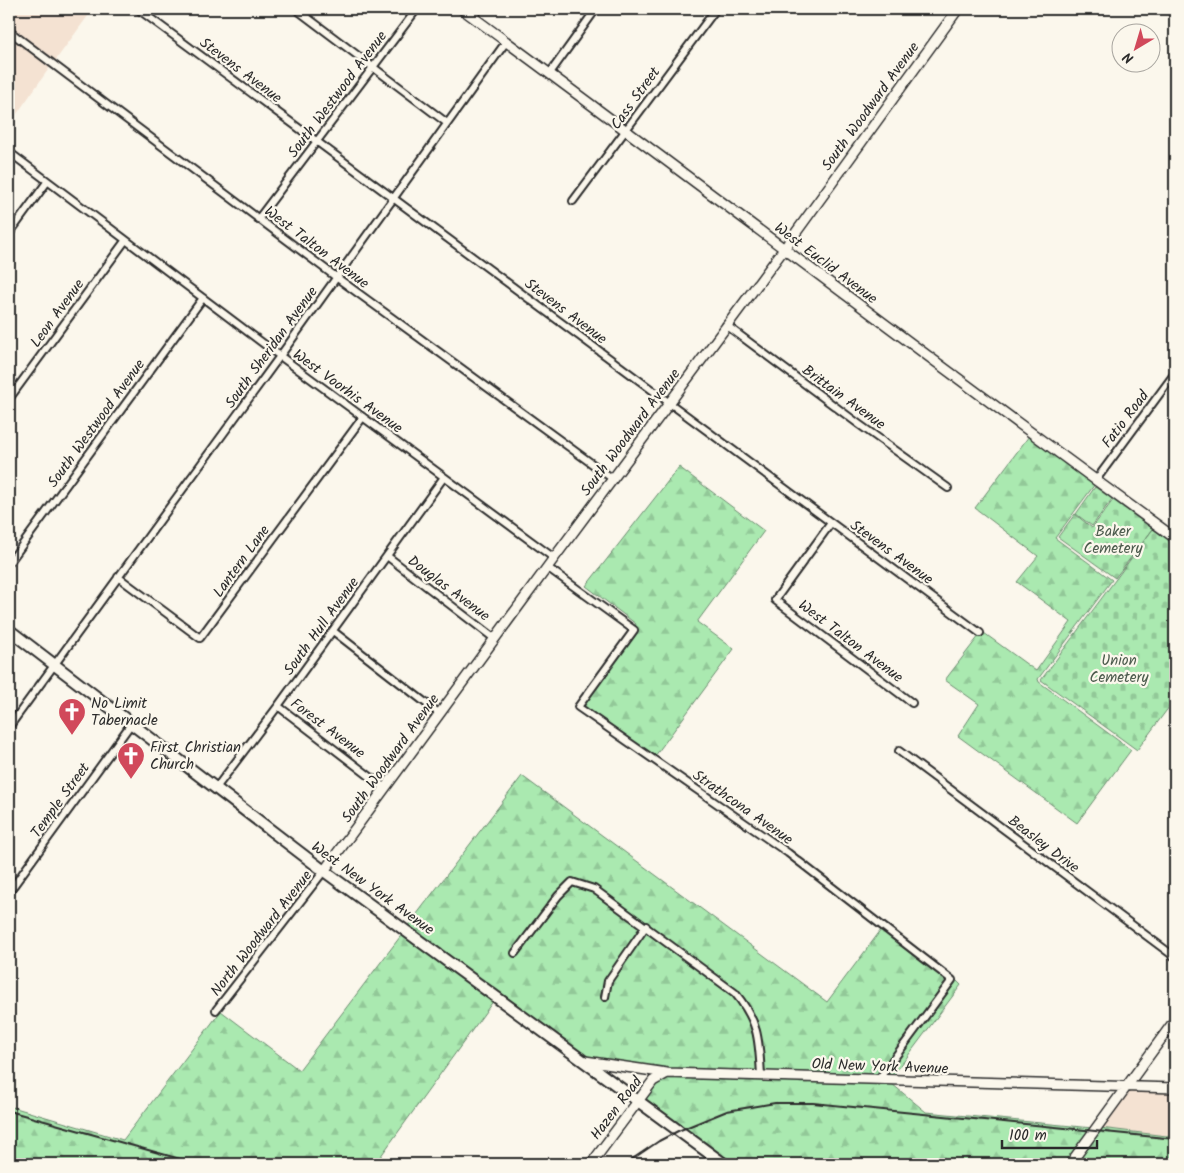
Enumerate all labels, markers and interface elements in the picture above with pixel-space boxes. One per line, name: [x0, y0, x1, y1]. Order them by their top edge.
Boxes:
north arrow: [1112, 22, 1162, 72]
street label: South Westwood Avenue: [282, 26, 394, 163]
street label: Stevens Avenue: [194, 32, 287, 110]
street label: South Woodward Avenue: [816, 37, 926, 176]
text: N: [1118, 46, 1139, 69]
street label: Cass Street: [605, 62, 667, 135]
street label: West Talton Avenue: [259, 200, 374, 296]
street label: West Euclid Avenue: [769, 217, 882, 311]
street label: Stevens Avenue: [519, 273, 612, 351]
street label: Leon Avenue: [25, 274, 91, 353]
street label: South Sheridan Avenue: [219, 281, 325, 414]
street label: West Voorhis Avenue: [287, 343, 408, 440]
street label: South Westwood Avenue: [42, 354, 152, 493]
street label: Brittain Avenue: [797, 359, 890, 437]
street label: South Woodward Avenue: [575, 364, 687, 501]
street label: Fatio Road: [1096, 385, 1156, 454]
street label: Stevens Avenue: [845, 514, 938, 592]
street label: Lantern Lane: [207, 520, 277, 603]
park label: Baker Cemetery: [1084, 520, 1143, 561]
street label: Douglas Avenue: [402, 550, 495, 628]
street label: South Hull Avenue: [278, 572, 366, 681]
street label: West Talton Avenue: [793, 594, 908, 690]
park label: Union Cemetery: [1090, 649, 1149, 690]
street label: South Woodward Avenue: [336, 689, 446, 828]
place label: No Limit Tabernacle: [91, 692, 158, 733]
street label: Forest Avenue: [285, 693, 370, 765]
church icon: No Limit Tabernacle: [57, 697, 87, 736]
place label: First Christian Church: [150, 736, 241, 777]
church icon: First Christian Church: [116, 741, 146, 780]
street label: Temple Street: [25, 758, 97, 843]
street label: Strathcona Avenue: [687, 764, 798, 852]
street label: Beasley Drive: [1002, 810, 1085, 880]
street label: West New York Avenue: [306, 836, 439, 942]
street label: North Woodward Avenue: [205, 865, 319, 1002]
street label: Old New York Avenue: [811, 1053, 949, 1081]
street label: Hazen Road: [585, 1071, 649, 1146]
scale bar: [1002, 1118, 1096, 1150]
text: 100 m: [1009, 1124, 1047, 1148]

